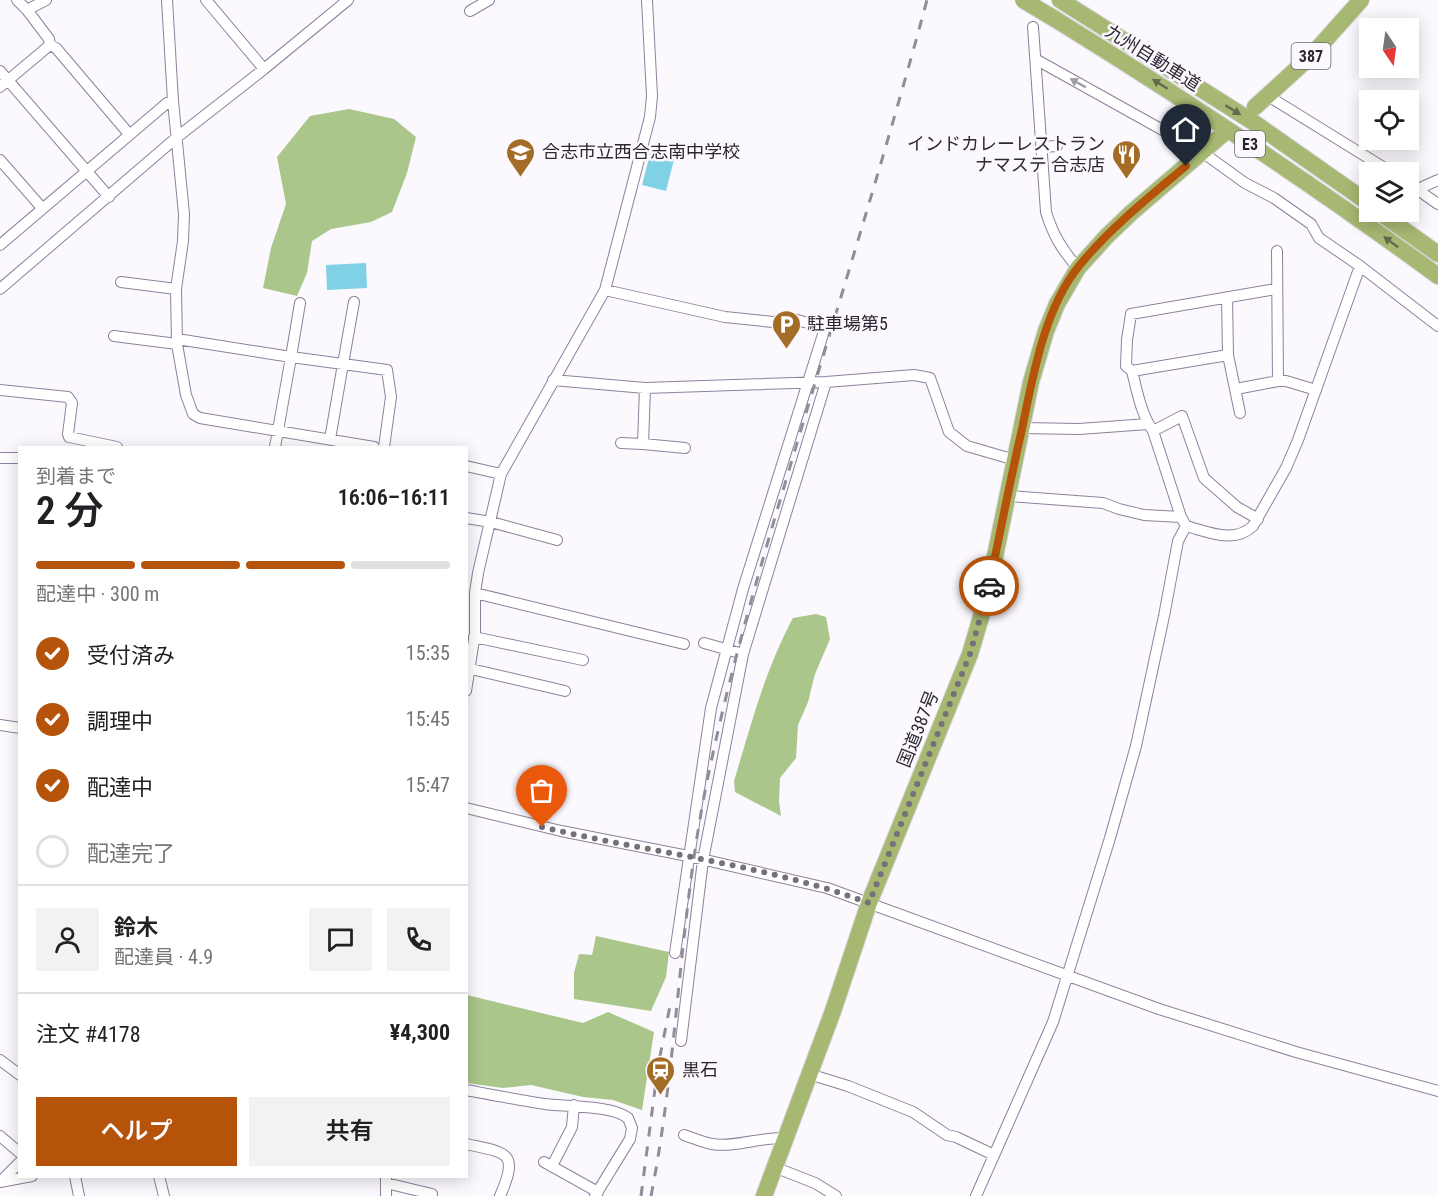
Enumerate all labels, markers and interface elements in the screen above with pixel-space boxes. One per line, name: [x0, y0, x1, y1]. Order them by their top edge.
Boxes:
north arrow: [1359, 18, 1419, 78]
map controls: [1359, 18, 1419, 222]
street label: 九州自動車道: [1102, 20, 1205, 95]
road number: 387: [1292, 43, 1330, 69]
one-way arrow: [1070, 77, 1086, 88]
one-way arrow: [1152, 79, 1168, 90]
button: locate: [1359, 90, 1419, 150]
pin: [1160, 104, 1211, 166]
one-way arrow: [1225, 104, 1242, 115]
icon: home: [1169, 113, 1202, 146]
road number: E3: [1235, 131, 1265, 157]
place label: インドカレーレストラン ナマステ 合志店: [907, 133, 1105, 175]
school or university icon: 合志市立西合志南中学校: [505, 136, 537, 178]
restaurant icon: インドカレーレストラン ナマステ 合志店: [1110, 138, 1142, 180]
place label: 合志市立西合志南中学校: [542, 141, 740, 162]
button: layers: [1359, 162, 1419, 222]
one-way arrow: [1383, 236, 1399, 248]
parking icon: 駐車場第5: [770, 308, 802, 350]
place label: 駐車場第5: [807, 313, 888, 334]
text: 到着まで: [36, 464, 116, 488]
text: 16:06–16:11: [338, 485, 450, 510]
text: 2 分: [36, 488, 104, 534]
courier: [959, 556, 1019, 616]
icon: car: [973, 570, 1006, 603]
text: 配達中 · 300 m: [36, 582, 159, 606]
icon: check: [36, 637, 69, 670]
text: 15:35: [406, 641, 450, 665]
text: 受付済み: [87, 643, 175, 668]
street label: 国道387号: [893, 687, 942, 770]
icon: check: [36, 703, 69, 736]
text: 15:45: [406, 707, 450, 731]
text: 調理中: [87, 709, 153, 734]
pin: [516, 765, 567, 827]
icon: check: [36, 769, 69, 802]
text: 15:47: [406, 773, 450, 797]
icon: bag: [525, 774, 558, 807]
text: 配達中: [87, 775, 153, 800]
text: 配達完了: [87, 841, 175, 866]
button: person: [36, 908, 99, 971]
button: chat: [309, 908, 372, 971]
button: phone: [387, 908, 450, 971]
text: 鈴木: [114, 915, 158, 940]
text: 配達員 · 4.9: [114, 945, 213, 969]
text: ¥4,300: [390, 1020, 450, 1045]
text: 注文 #4178: [36, 1022, 141, 1047]
station icon: 黒石: [645, 1054, 677, 1096]
place label: 黒石: [682, 1059, 718, 1080]
button: ヘルプ: [36, 1097, 237, 1166]
button: 共有: [249, 1097, 450, 1166]

